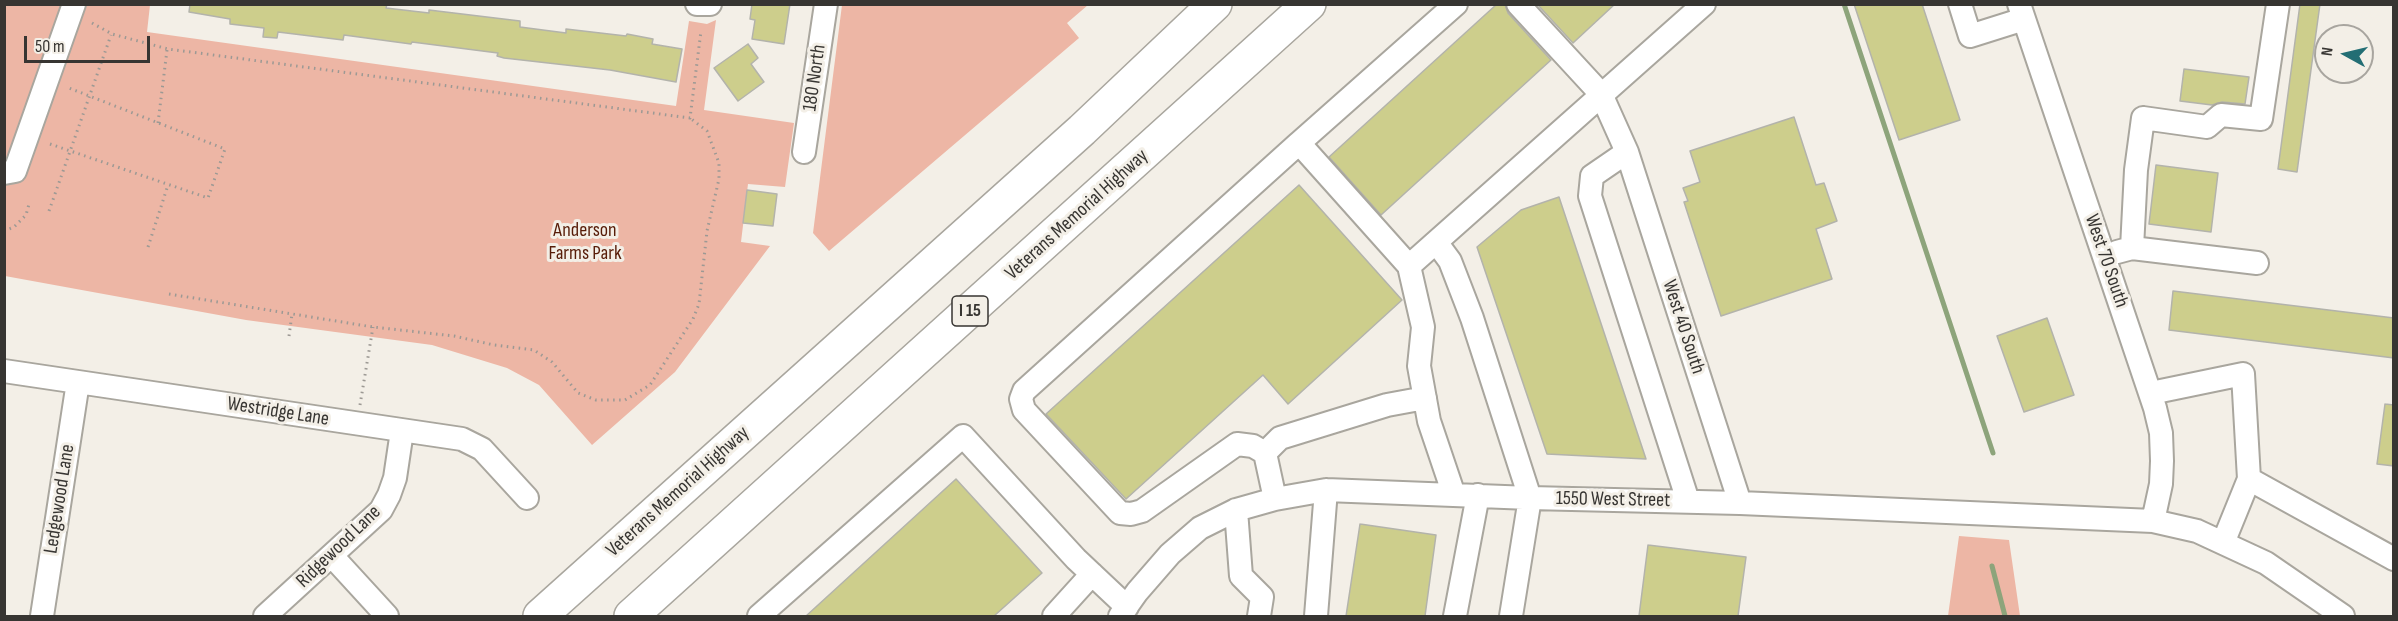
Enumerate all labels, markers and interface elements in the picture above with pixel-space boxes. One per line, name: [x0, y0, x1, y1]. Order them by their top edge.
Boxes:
scale bar: [27, 24, 153, 62]
north arrow: [2314, 24, 2374, 84]
text: 50 m: [35, 36, 65, 57]
street label: 180 North: [798, 43, 832, 113]
text: N: [2318, 46, 2338, 57]
street label: Veterans Memorial Highway: [1001, 144, 1153, 286]
street label: West 70 South: [2079, 211, 2133, 311]
park label: Anderson Farms Park: [548, 219, 622, 266]
street label: West 40 South: [1657, 277, 1709, 377]
road number: I 15: [952, 296, 988, 326]
street label: Westridge Lane: [225, 392, 331, 432]
street label: Veterans Memorial Highway: [602, 421, 754, 563]
street label: Ledgewood Lane: [40, 443, 80, 555]
street label: 1550 West Street: [1556, 487, 1670, 513]
street label: Ridgewood Lane: [292, 501, 386, 593]

